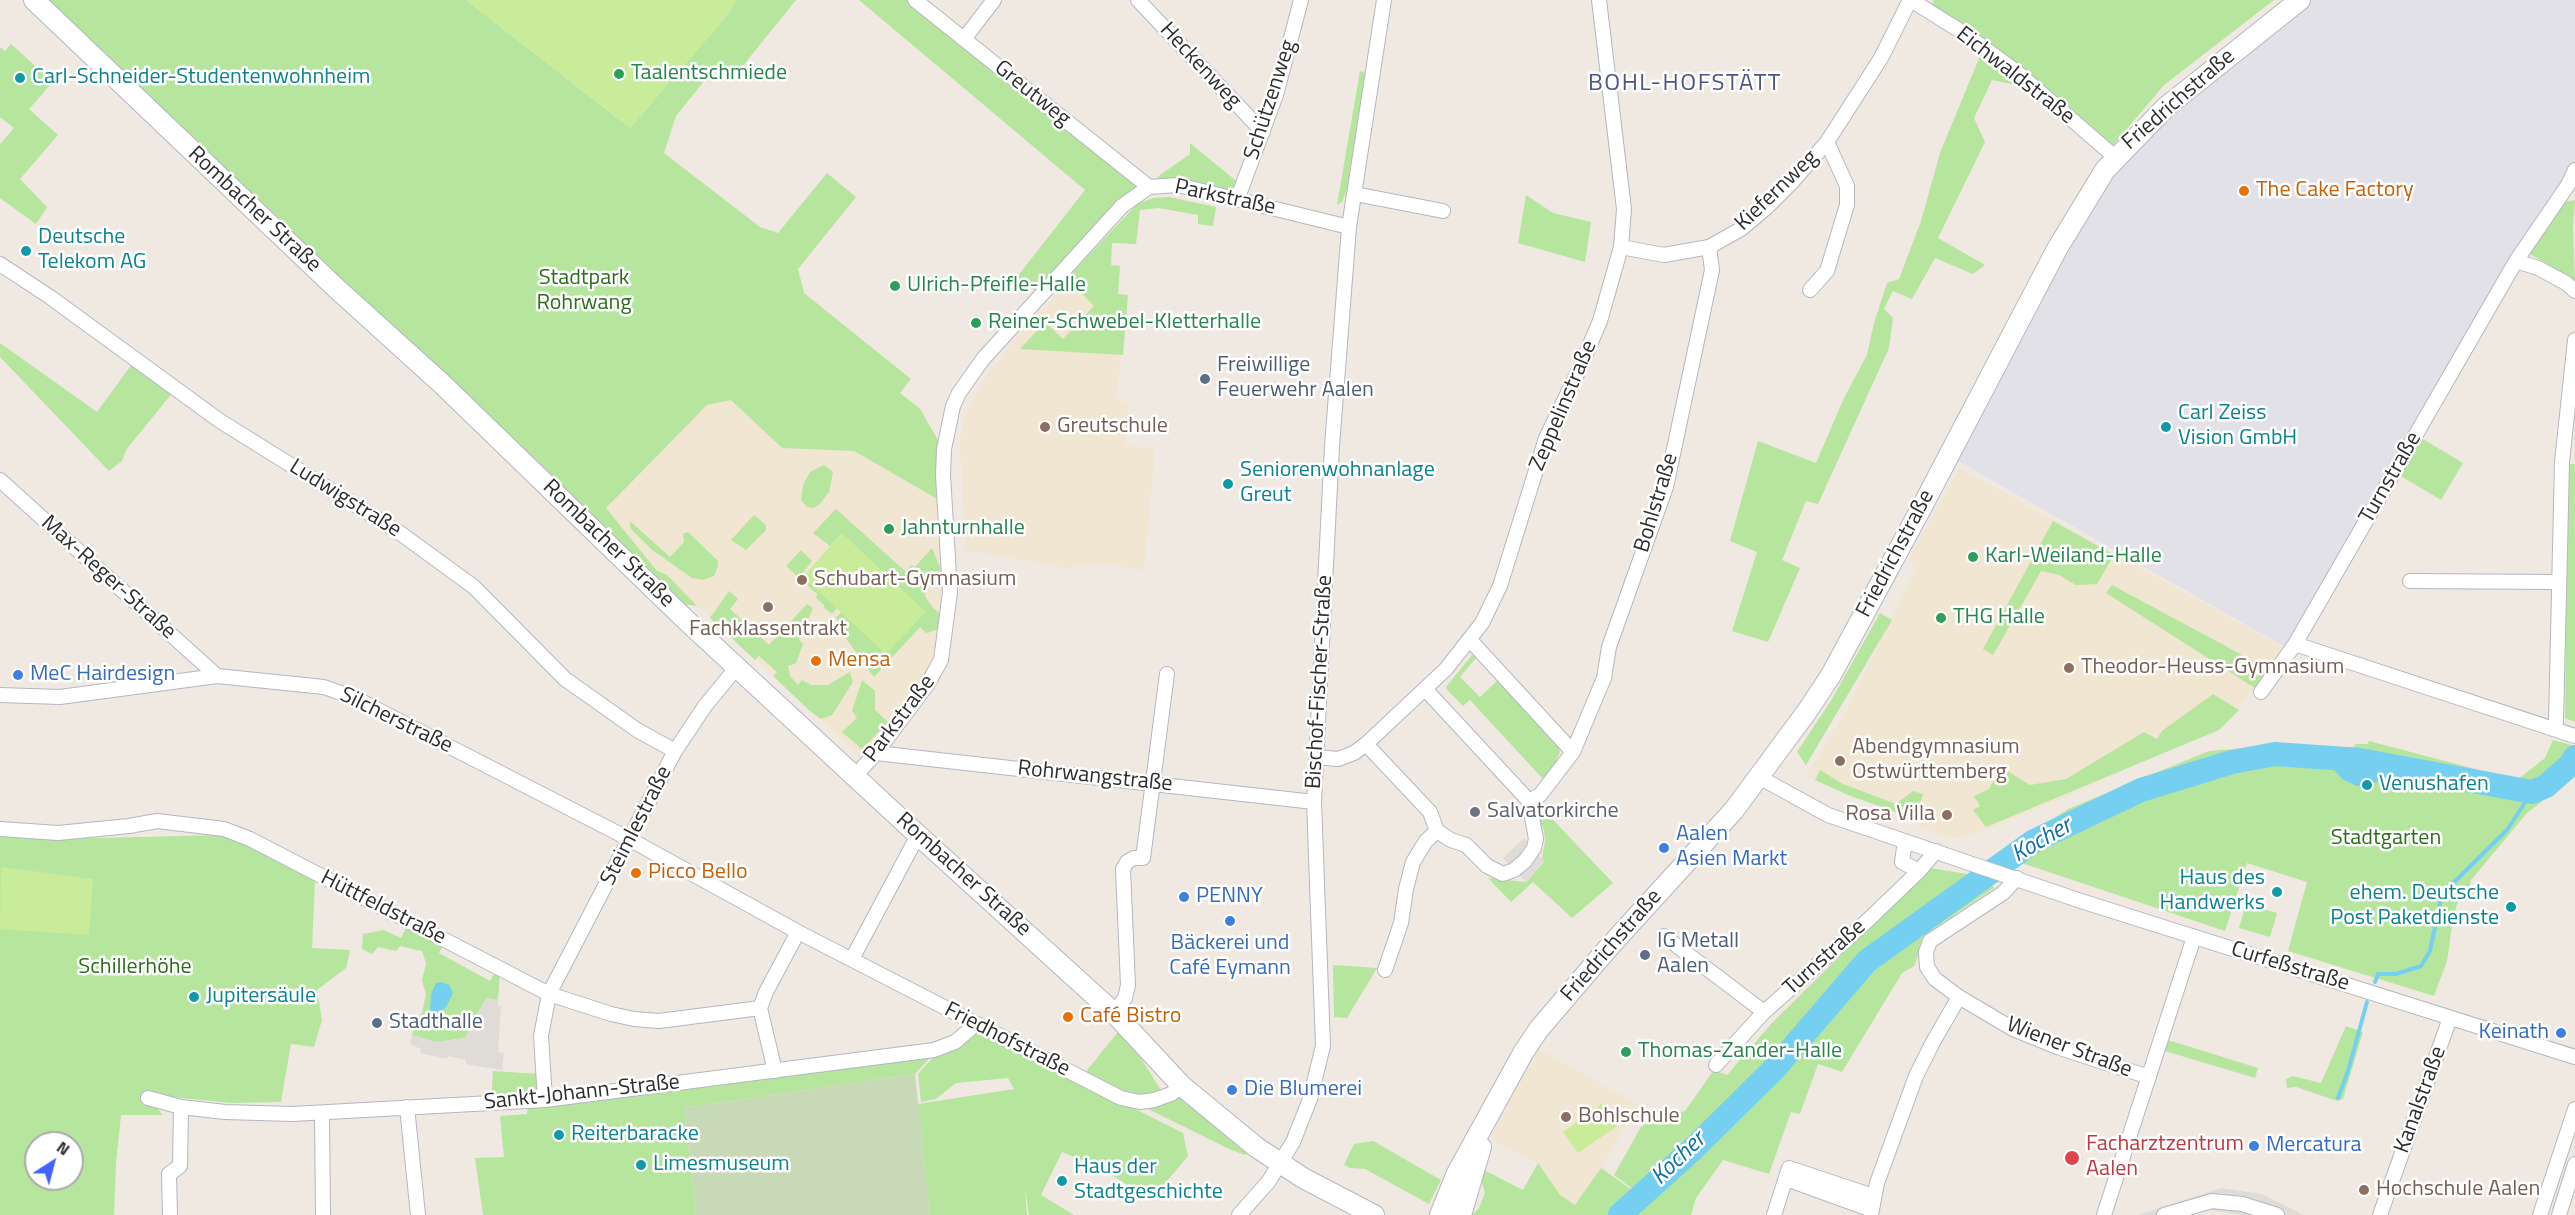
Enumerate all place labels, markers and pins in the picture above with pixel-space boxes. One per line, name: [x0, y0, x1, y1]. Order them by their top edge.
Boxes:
place label: Taalentschmiede: [631, 61, 787, 87]
place label: Carl-Schneider-Studentenwohnheim: [32, 65, 370, 91]
marker: Taalentschmiede: [612, 67, 626, 81]
marker: Carl-Schneider-Studentenwohnheim: [13, 71, 27, 85]
place label: The Cake Factory: [2256, 178, 2414, 204]
marker: The Cake Factory: [2237, 184, 2251, 198]
place label: Deutsche Telekom AG: [38, 225, 146, 276]
marker: Deutsche Telekom AG: [19, 244, 33, 258]
place label: Ulrich-Pfeifle-Halle: [907, 273, 1086, 299]
marker: Ulrich-Pfeifle-Halle: [888, 279, 902, 293]
place label: Reiner-Schwebel-Kletterhalle: [988, 310, 1261, 336]
marker: Reiner-Schwebel-Kletterhalle: [969, 316, 983, 330]
place label: Freiwillige Feuerwehr Aalen: [1217, 353, 1374, 404]
marker: Freiwillige Feuerwehr Aalen: [1198, 372, 1212, 386]
place label: Carl Zeiss Vision GmbH: [2178, 401, 2297, 452]
place label: Greutschule: [1057, 414, 1168, 440]
marker: Greutschule: [1038, 420, 1052, 434]
marker: Carl Zeiss Vision GmbH: [2159, 420, 2173, 434]
place label: Seniorenwohnanlage Greut: [1240, 458, 1435, 510]
marker: Seniorenwohnanlage Greut: [1221, 477, 1235, 491]
place label: Jahnturnhalle: [901, 516, 1025, 542]
marker: Jahnturnhalle: [882, 522, 896, 536]
place label: Karl-Weiland-Halle: [1985, 544, 2162, 570]
marker: Karl-Weiland-Halle: [1966, 550, 1980, 564]
place label: Schubart-Gymnasium: [814, 567, 1016, 593]
marker: Schubart-Gymnasium: [795, 573, 809, 587]
marker: Fachklassentrakt: [761, 600, 775, 614]
place label: THG Halle: [1953, 605, 2045, 631]
marker: THG Halle: [1934, 611, 1948, 625]
place label: Fachklassentrakt: [689, 617, 847, 643]
place label: Mensa: [828, 648, 891, 674]
marker: Mensa: [809, 654, 823, 668]
place label: Theodor-Heuss-Gymnasium: [2081, 655, 2344, 681]
marker: Theodor-Heuss-Gymnasium: [2062, 661, 2076, 675]
place label: MeC Hairdesign: [30, 662, 175, 688]
marker: MeC Hairdesign: [11, 668, 25, 682]
place label: Abendgymnasium Ostwürttemberg: [1852, 735, 2020, 786]
marker: Abendgymnasium Ostwürttemberg: [1833, 754, 1847, 768]
place label: Venushafen: [2379, 772, 2489, 798]
marker: Venushafen: [2360, 778, 2374, 792]
place label: Salvatorkirche: [1487, 799, 1619, 825]
place label: Rosa Villa: [1845, 802, 1935, 828]
marker: Salvatorkirche: [1468, 805, 1482, 819]
marker: Rosa Villa: [1940, 808, 1954, 822]
place label: Aalen Asien Markt: [1676, 822, 1787, 873]
marker: Aalen Asien Markt: [1657, 841, 1671, 855]
place label: Picco Bello: [648, 860, 748, 886]
marker: Picco Bello: [629, 866, 643, 880]
place label: Haus des Handwerks: [2160, 866, 2265, 918]
place label: ehem. Deutsche Post Paketdienste: [2330, 881, 2499, 932]
place label: PENNY: [1196, 884, 1263, 910]
marker: Haus des Handwerks: [2270, 885, 2284, 899]
marker: PENNY: [1177, 890, 1191, 904]
marker: ehem. Deutsche Post Paketdienste: [2504, 900, 2518, 914]
marker: Bäckerei und Café Eymann: [1223, 914, 1237, 928]
place label: IG Metall Aalen: [1657, 929, 1739, 980]
place label: Bäckerei und Café Eymann: [1169, 931, 1291, 982]
marker: IG Metall Aalen: [1638, 948, 1652, 962]
place label: Jupitersäule: [206, 984, 316, 1010]
marker: Jupitersäule: [187, 990, 201, 1004]
place label: Café Bistro: [1080, 1004, 1181, 1030]
place label: Stadthalle: [389, 1010, 483, 1036]
marker: Café Bistro: [1061, 1010, 1075, 1024]
marker: Stadthalle: [370, 1016, 384, 1030]
place label: Keinath: [2479, 1020, 2549, 1046]
marker: Keinath: [2554, 1026, 2568, 1040]
place label: Thomas-Zander-Halle: [1638, 1039, 1842, 1065]
marker: Thomas-Zander-Halle: [1619, 1045, 1633, 1059]
place label: Die Blumerei: [1244, 1077, 1362, 1103]
marker: Die Blumerei: [1225, 1083, 1239, 1097]
place label: Bohlschule: [1578, 1104, 1680, 1130]
marker: Bohlschule: [1559, 1110, 1573, 1124]
place label: Reiterbaracke: [571, 1122, 699, 1148]
marker: Reiterbaracke: [552, 1128, 566, 1142]
place label: Facharztzentrum Aalen: [2086, 1132, 2244, 1184]
place label: Mercatura: [2266, 1133, 2362, 1159]
marker: Mercatura: [2247, 1139, 2261, 1153]
marker: Facharztzentrum Aalen: [2063, 1149, 2081, 1167]
place label: Limesmuseum: [653, 1152, 790, 1178]
place label: Haus der Stadtgeschichte: [1074, 1155, 1223, 1206]
marker: Limesmuseum: [634, 1158, 648, 1172]
marker: Haus der Stadtgeschichte: [1055, 1174, 1069, 1188]
place label: Hochschule Aalen: [2376, 1177, 2540, 1203]
marker: Hochschule Aalen: [2357, 1183, 2371, 1197]

